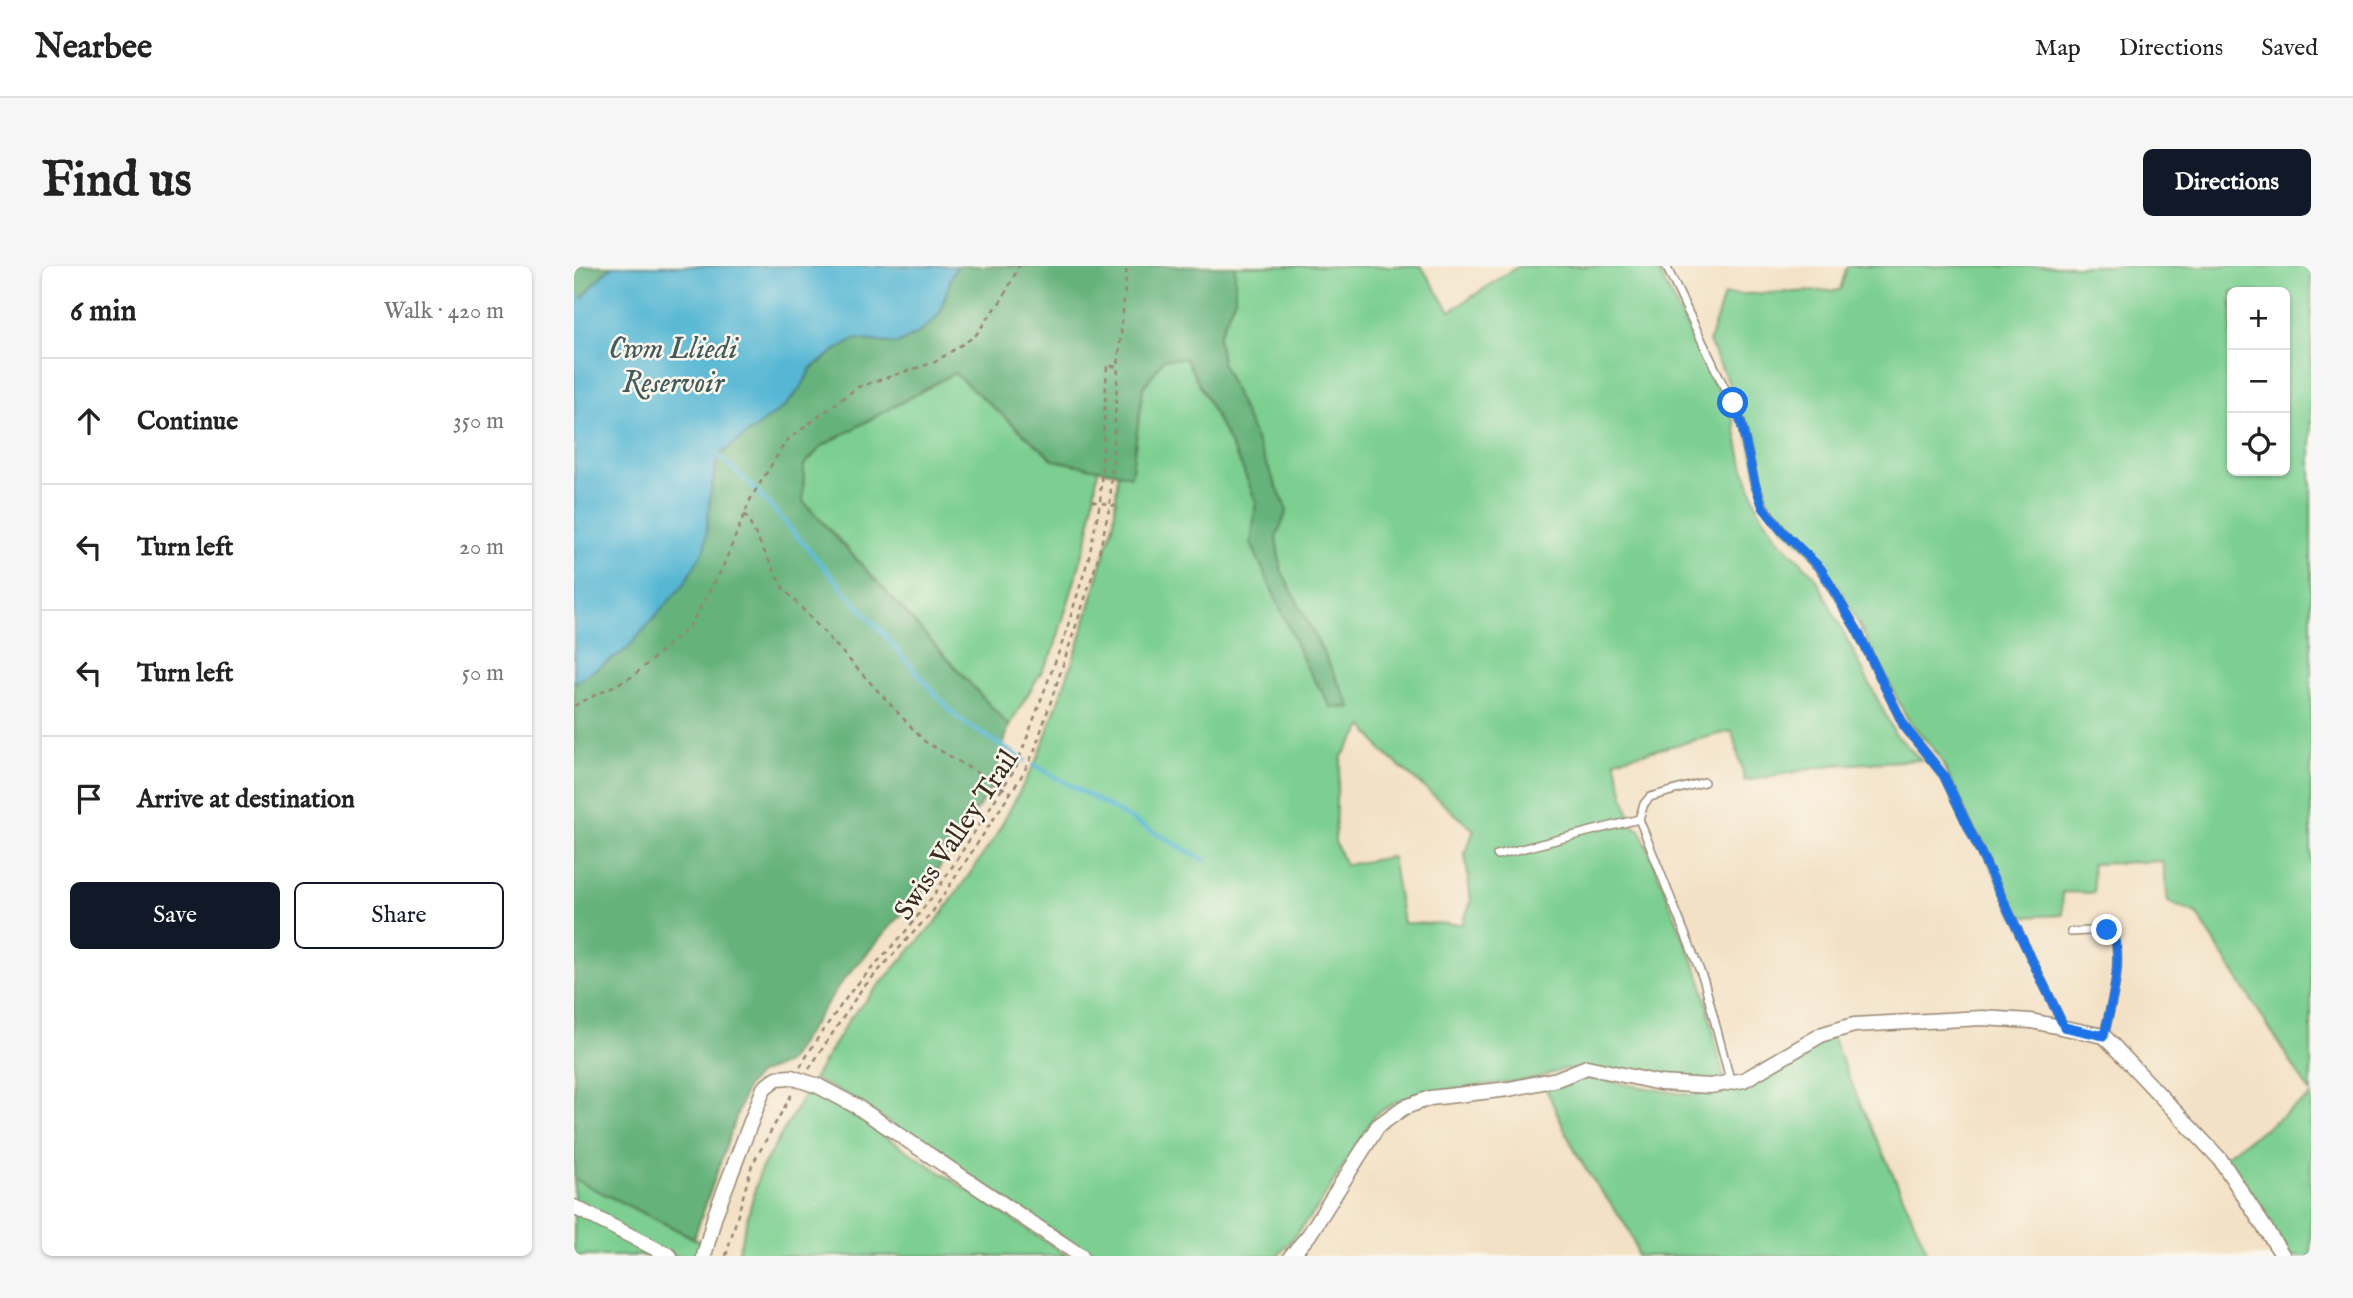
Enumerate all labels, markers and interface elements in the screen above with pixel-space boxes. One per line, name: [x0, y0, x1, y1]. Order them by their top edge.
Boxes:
text: Nearbee: [35, 27, 152, 69]
text: Map: [2035, 33, 2081, 64]
text: Directions: [2119, 33, 2223, 64]
text: Saved: [2261, 33, 2318, 64]
button: Directions: [2143, 149, 2311, 216]
text: Find us: [42, 151, 192, 213]
map controls: [2227, 287, 2290, 476]
button: +: [2227, 287, 2290, 350]
text: 6 min: [70, 293, 136, 331]
text: Walk · 420 m: [384, 297, 504, 326]
water label: Cwm Lliedi Reservoir: [609, 331, 740, 403]
button: −: [2227, 350, 2290, 413]
route start: [1717, 387, 1748, 418]
icon: ahead: [70, 402, 108, 440]
text: Continue: [137, 405, 238, 438]
text: 350 m: [453, 407, 504, 436]
button: locate: [2227, 413, 2290, 476]
icon: left: [70, 528, 108, 566]
text: Turn left: [137, 531, 234, 564]
text: 20 m: [459, 533, 504, 562]
icon: left: [70, 654, 108, 692]
text: Turn left: [137, 657, 234, 690]
text: 50 m: [462, 659, 504, 688]
street label: Swiss Valley Trail: [887, 743, 1027, 927]
icon: arrive: [70, 780, 108, 818]
text: Arrive at destination: [137, 783, 355, 816]
button: Save: [70, 882, 280, 949]
button: Share: [294, 882, 504, 949]
route end: [2091, 914, 2122, 945]

